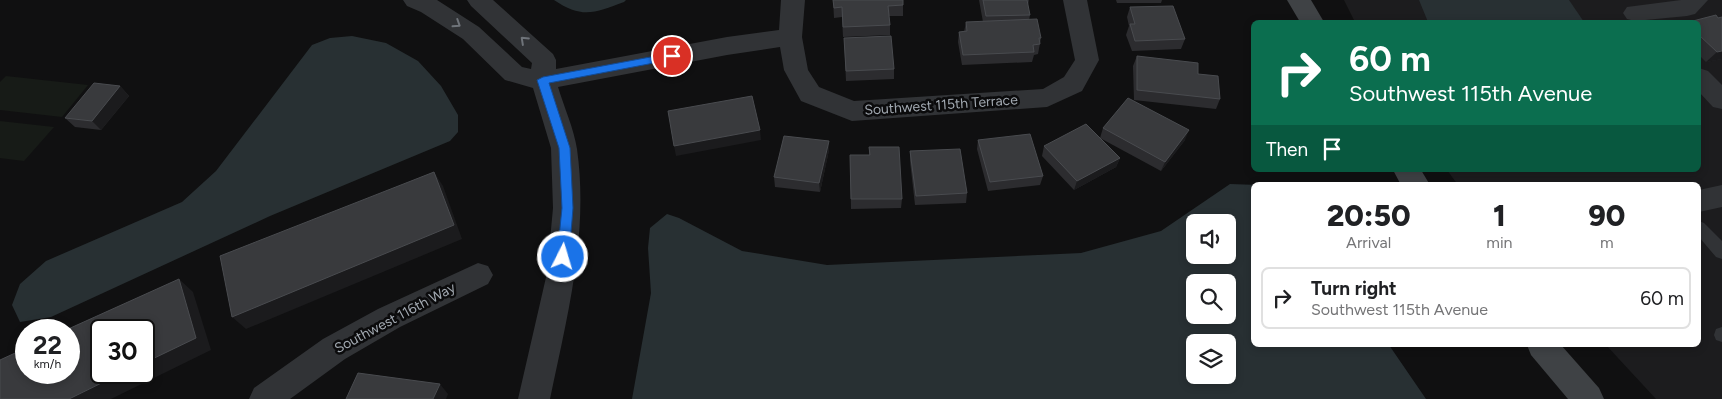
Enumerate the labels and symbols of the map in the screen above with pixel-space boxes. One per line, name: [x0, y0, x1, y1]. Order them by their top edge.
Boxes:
one-way arrow: [451, 18, 461, 27]
pin: [651, 35, 693, 77]
one-way arrow: [520, 37, 529, 46]
street label: Southwest 115th Terrace: [864, 91, 1019, 119]
position arrow: [536, 230, 588, 282]
street label: Southwest 116th Way: [332, 279, 459, 357]
speed limit sign: 30: [90, 319, 155, 384]

